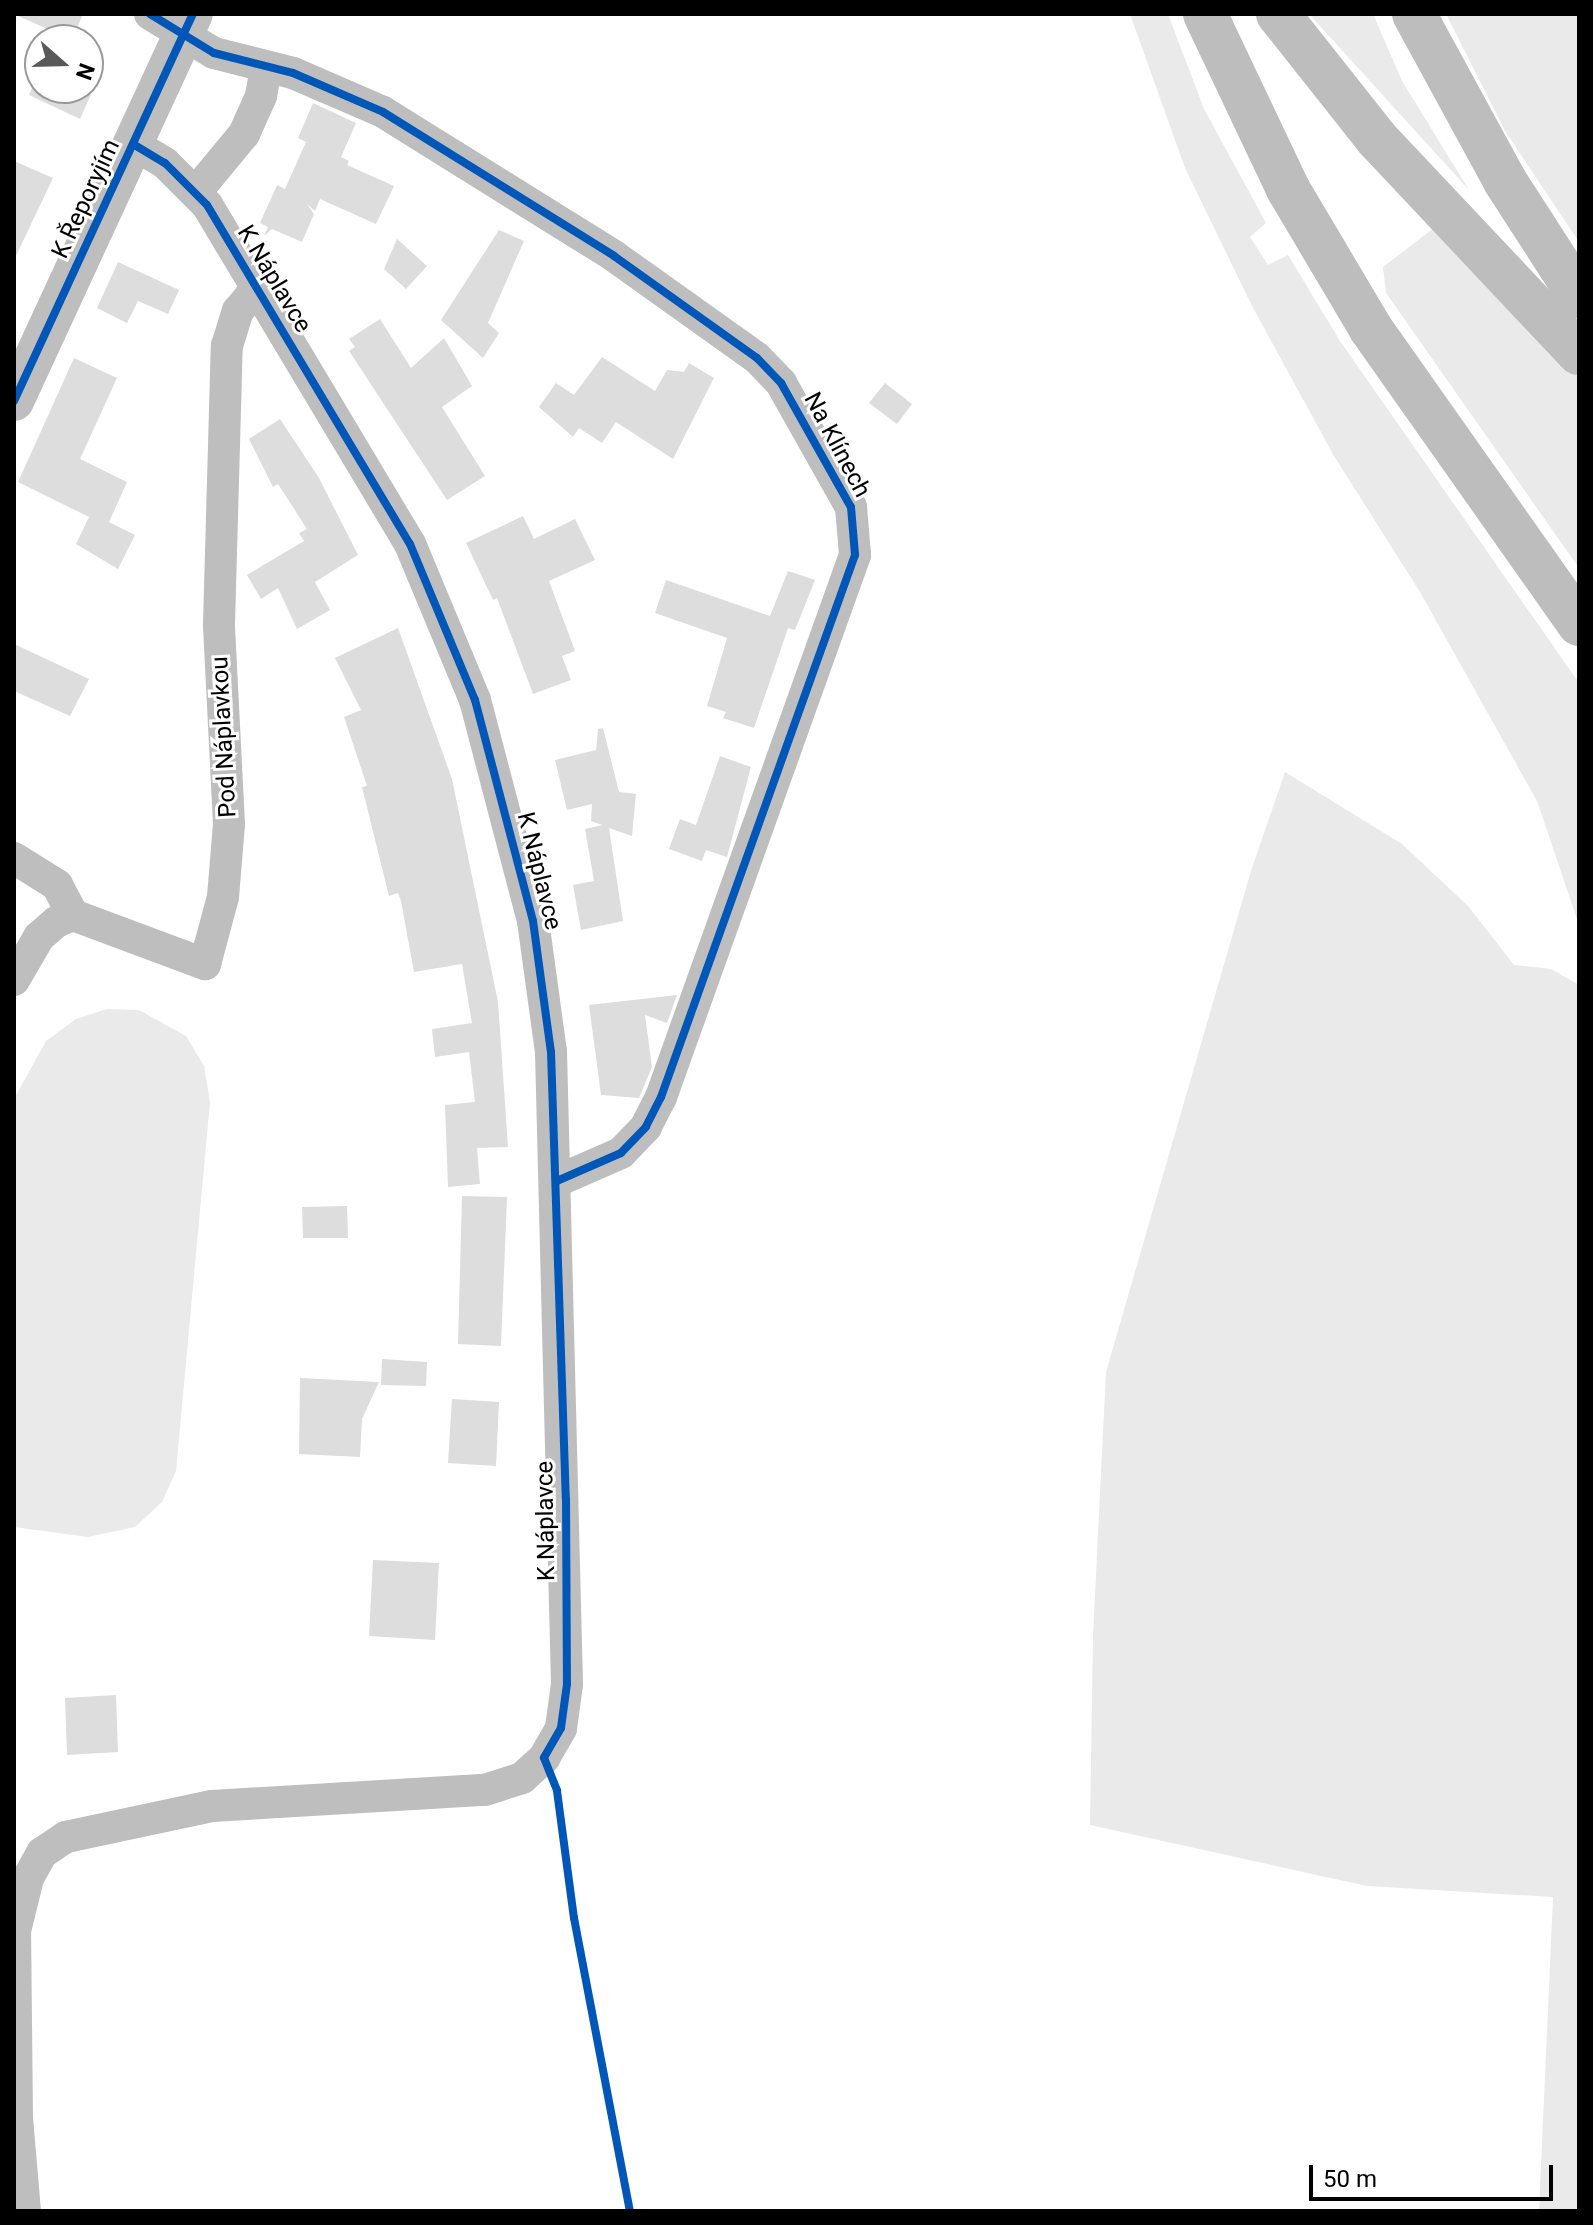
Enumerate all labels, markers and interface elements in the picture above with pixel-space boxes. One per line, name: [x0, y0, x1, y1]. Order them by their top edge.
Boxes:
north arrow: [24, 24, 104, 104]
text: N: [71, 60, 100, 83]
street label: K Řeporyjím: [46, 135, 126, 263]
street label: K Náplavce: [231, 220, 317, 338]
street label: Na Klínech: [797, 388, 877, 502]
street label: Pod Náplavkou: [205, 656, 243, 818]
street label: K Náplavce: [510, 809, 568, 933]
street label: K Náplavce: [531, 1461, 561, 1581]
scale bar: [1313, 2149, 1557, 2199]
text: 50 m: [1323, 2165, 1377, 2193]

